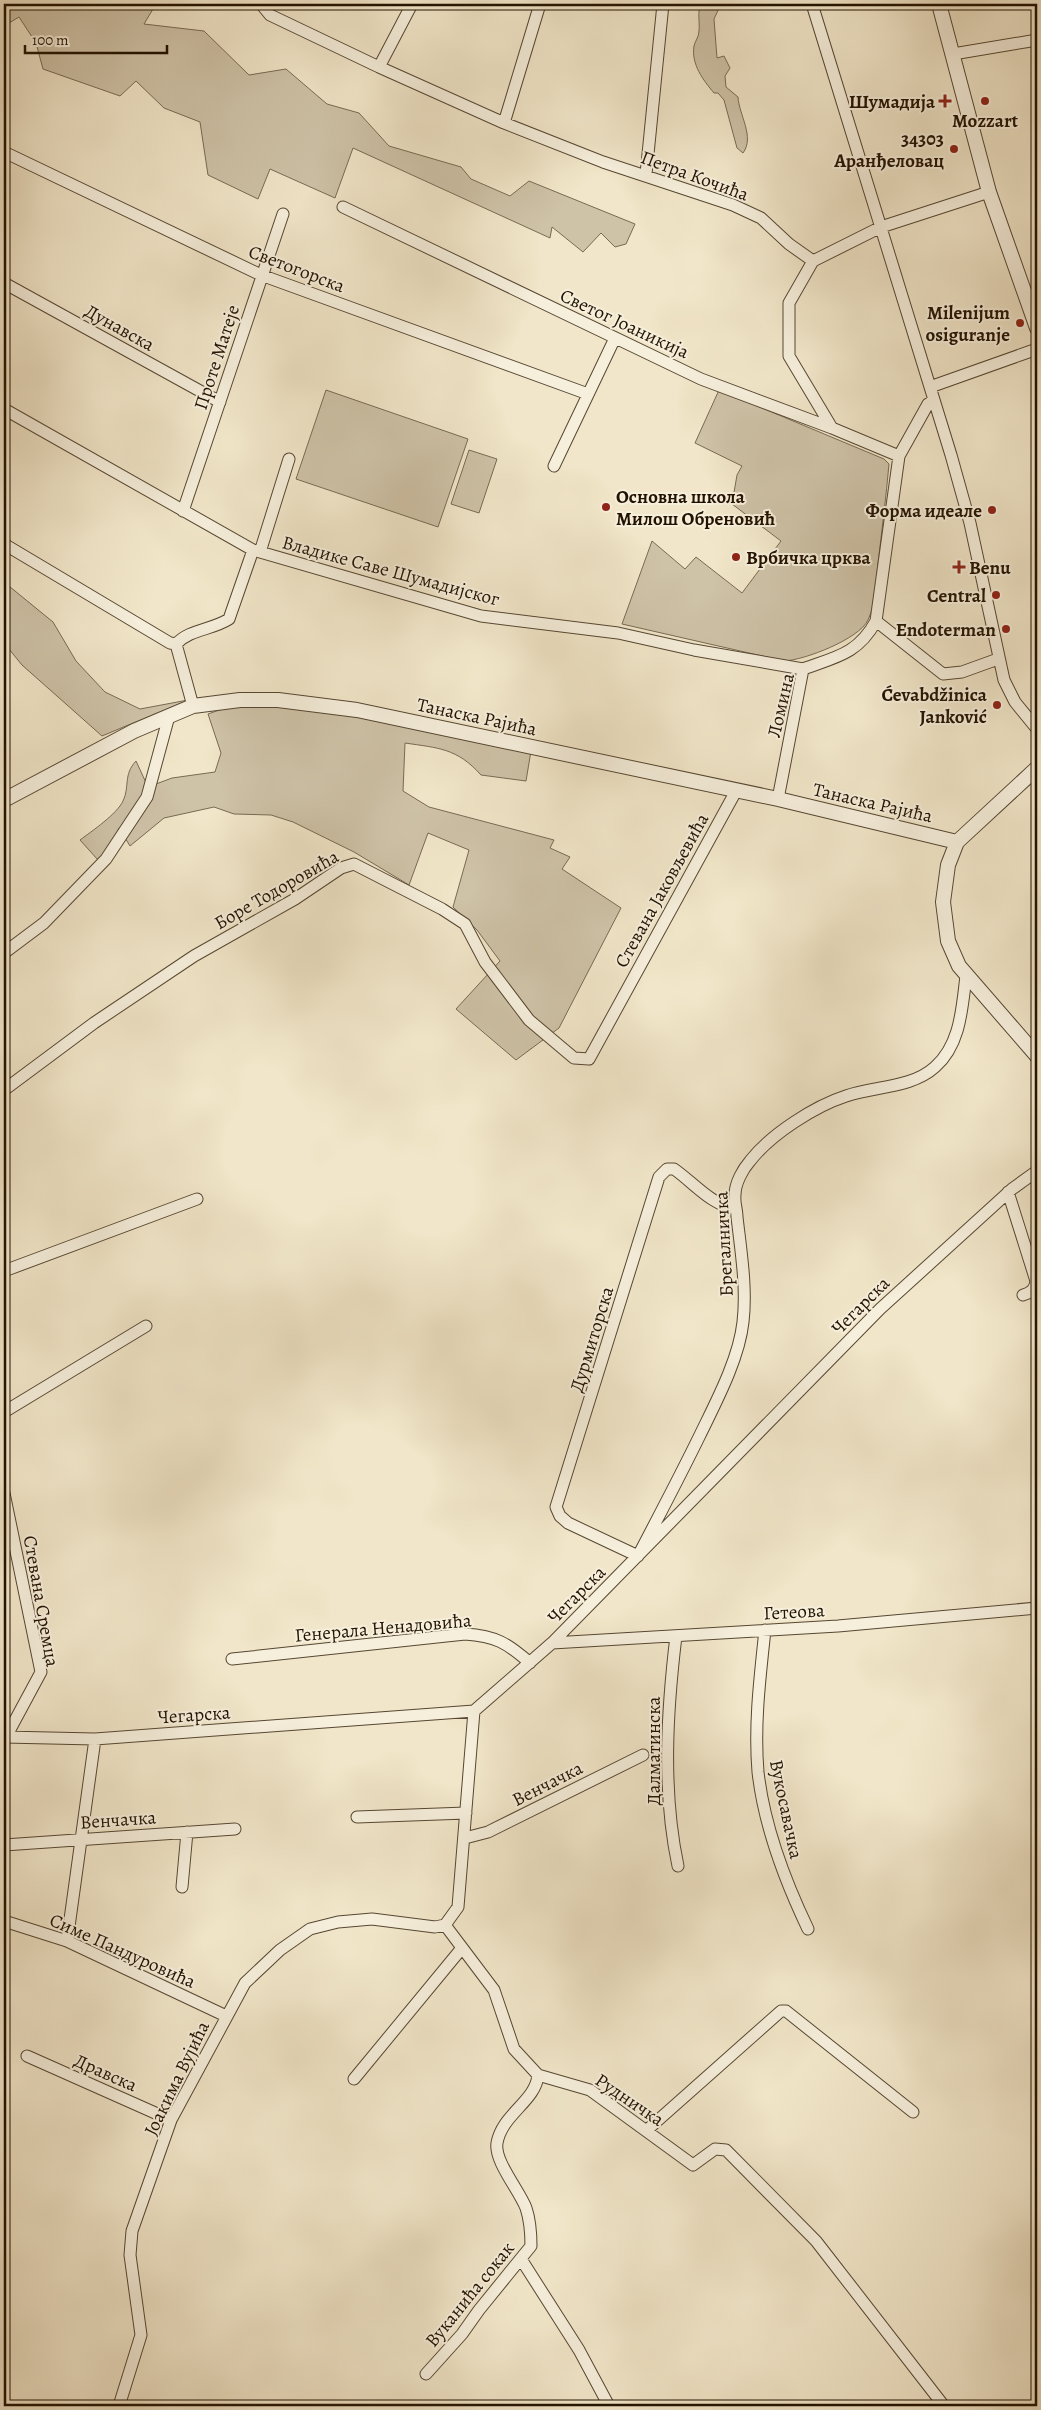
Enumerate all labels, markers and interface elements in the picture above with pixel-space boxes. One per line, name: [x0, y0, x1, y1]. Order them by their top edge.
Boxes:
scale bar: [25, 22, 168, 54]
text: 100 m: [32, 30, 69, 50]
place label: Шумадија: [849, 89, 936, 115]
marker: Шумадија: [939, 95, 951, 107]
marker: Mozzart: [979, 95, 991, 107]
place label: Mozzart: [952, 108, 1019, 134]
place label: 34303 Аранђеловац: [833, 126, 944, 174]
marker: 34303 Аранђеловац: [948, 143, 960, 155]
street label: Петра Кочића: [637, 144, 752, 208]
street label: Светогорска: [245, 239, 349, 299]
street label: Светог Јоаникија: [556, 283, 693, 365]
street label: Дунавска: [80, 298, 159, 358]
place label: Milenijum osiguranje: [925, 300, 1010, 348]
street label: Проте Матеје: [188, 301, 246, 413]
marker: Milenijum osiguranje: [1014, 317, 1026, 329]
place label: Основна школа Милош Обреновић: [616, 484, 775, 532]
place label: Форма идеале: [865, 498, 982, 524]
marker: Основна школа Милош Обреновић: [600, 501, 612, 513]
marker: Форма идеале: [986, 504, 998, 516]
street label: Владике Саве Шумадијског: [279, 529, 502, 613]
place label: Врбичка црква: [746, 545, 872, 571]
marker: Врбичка црква: [730, 551, 742, 563]
place label: Benu: [969, 555, 1011, 581]
marker: Benu: [953, 561, 965, 573]
place label: Central: [927, 583, 986, 609]
marker: Central: [990, 589, 1002, 601]
place label: Endoterman: [896, 617, 996, 643]
marker: Endoterman: [1000, 623, 1012, 635]
street label: Ломина: [761, 670, 801, 740]
place label: Ćevabdžinica Janković: [881, 682, 988, 730]
street label: Танаска Рајића: [414, 692, 539, 742]
marker: Ćevabdžinica Janković: [991, 699, 1003, 711]
street label: Танаска Рајића: [810, 777, 935, 829]
street label: Стевана Јаковљевића: [609, 808, 715, 972]
street label: Боре Тодоровића: [209, 844, 344, 936]
street label: Брегалничка: [708, 1190, 740, 1297]
street label: Чегарска: [826, 1271, 896, 1341]
street label: Дурмиторска: [564, 1283, 620, 1395]
street label: Стевана Сремца: [17, 1533, 65, 1669]
street label: Чегарска: [542, 1560, 612, 1630]
street label: Гетеова: [763, 1597, 826, 1627]
street label: Генерала Ненадовића: [293, 1607, 473, 1649]
street label: Далматинска: [641, 1696, 667, 1805]
street label: Чегарска: [157, 1699, 232, 1731]
street label: Венчачка: [508, 1755, 587, 1813]
street label: Вукосавачка: [763, 1757, 809, 1861]
street label: Венчачка: [79, 1804, 157, 1836]
street label: Симе Пандуровића: [45, 1907, 200, 1995]
street label: Јоакима Вујића: [138, 2017, 216, 2140]
street label: Дравска: [70, 2048, 141, 2098]
street label: Рудничка: [590, 2067, 669, 2133]
street label: Вуканића сокак: [419, 2236, 520, 2353]

